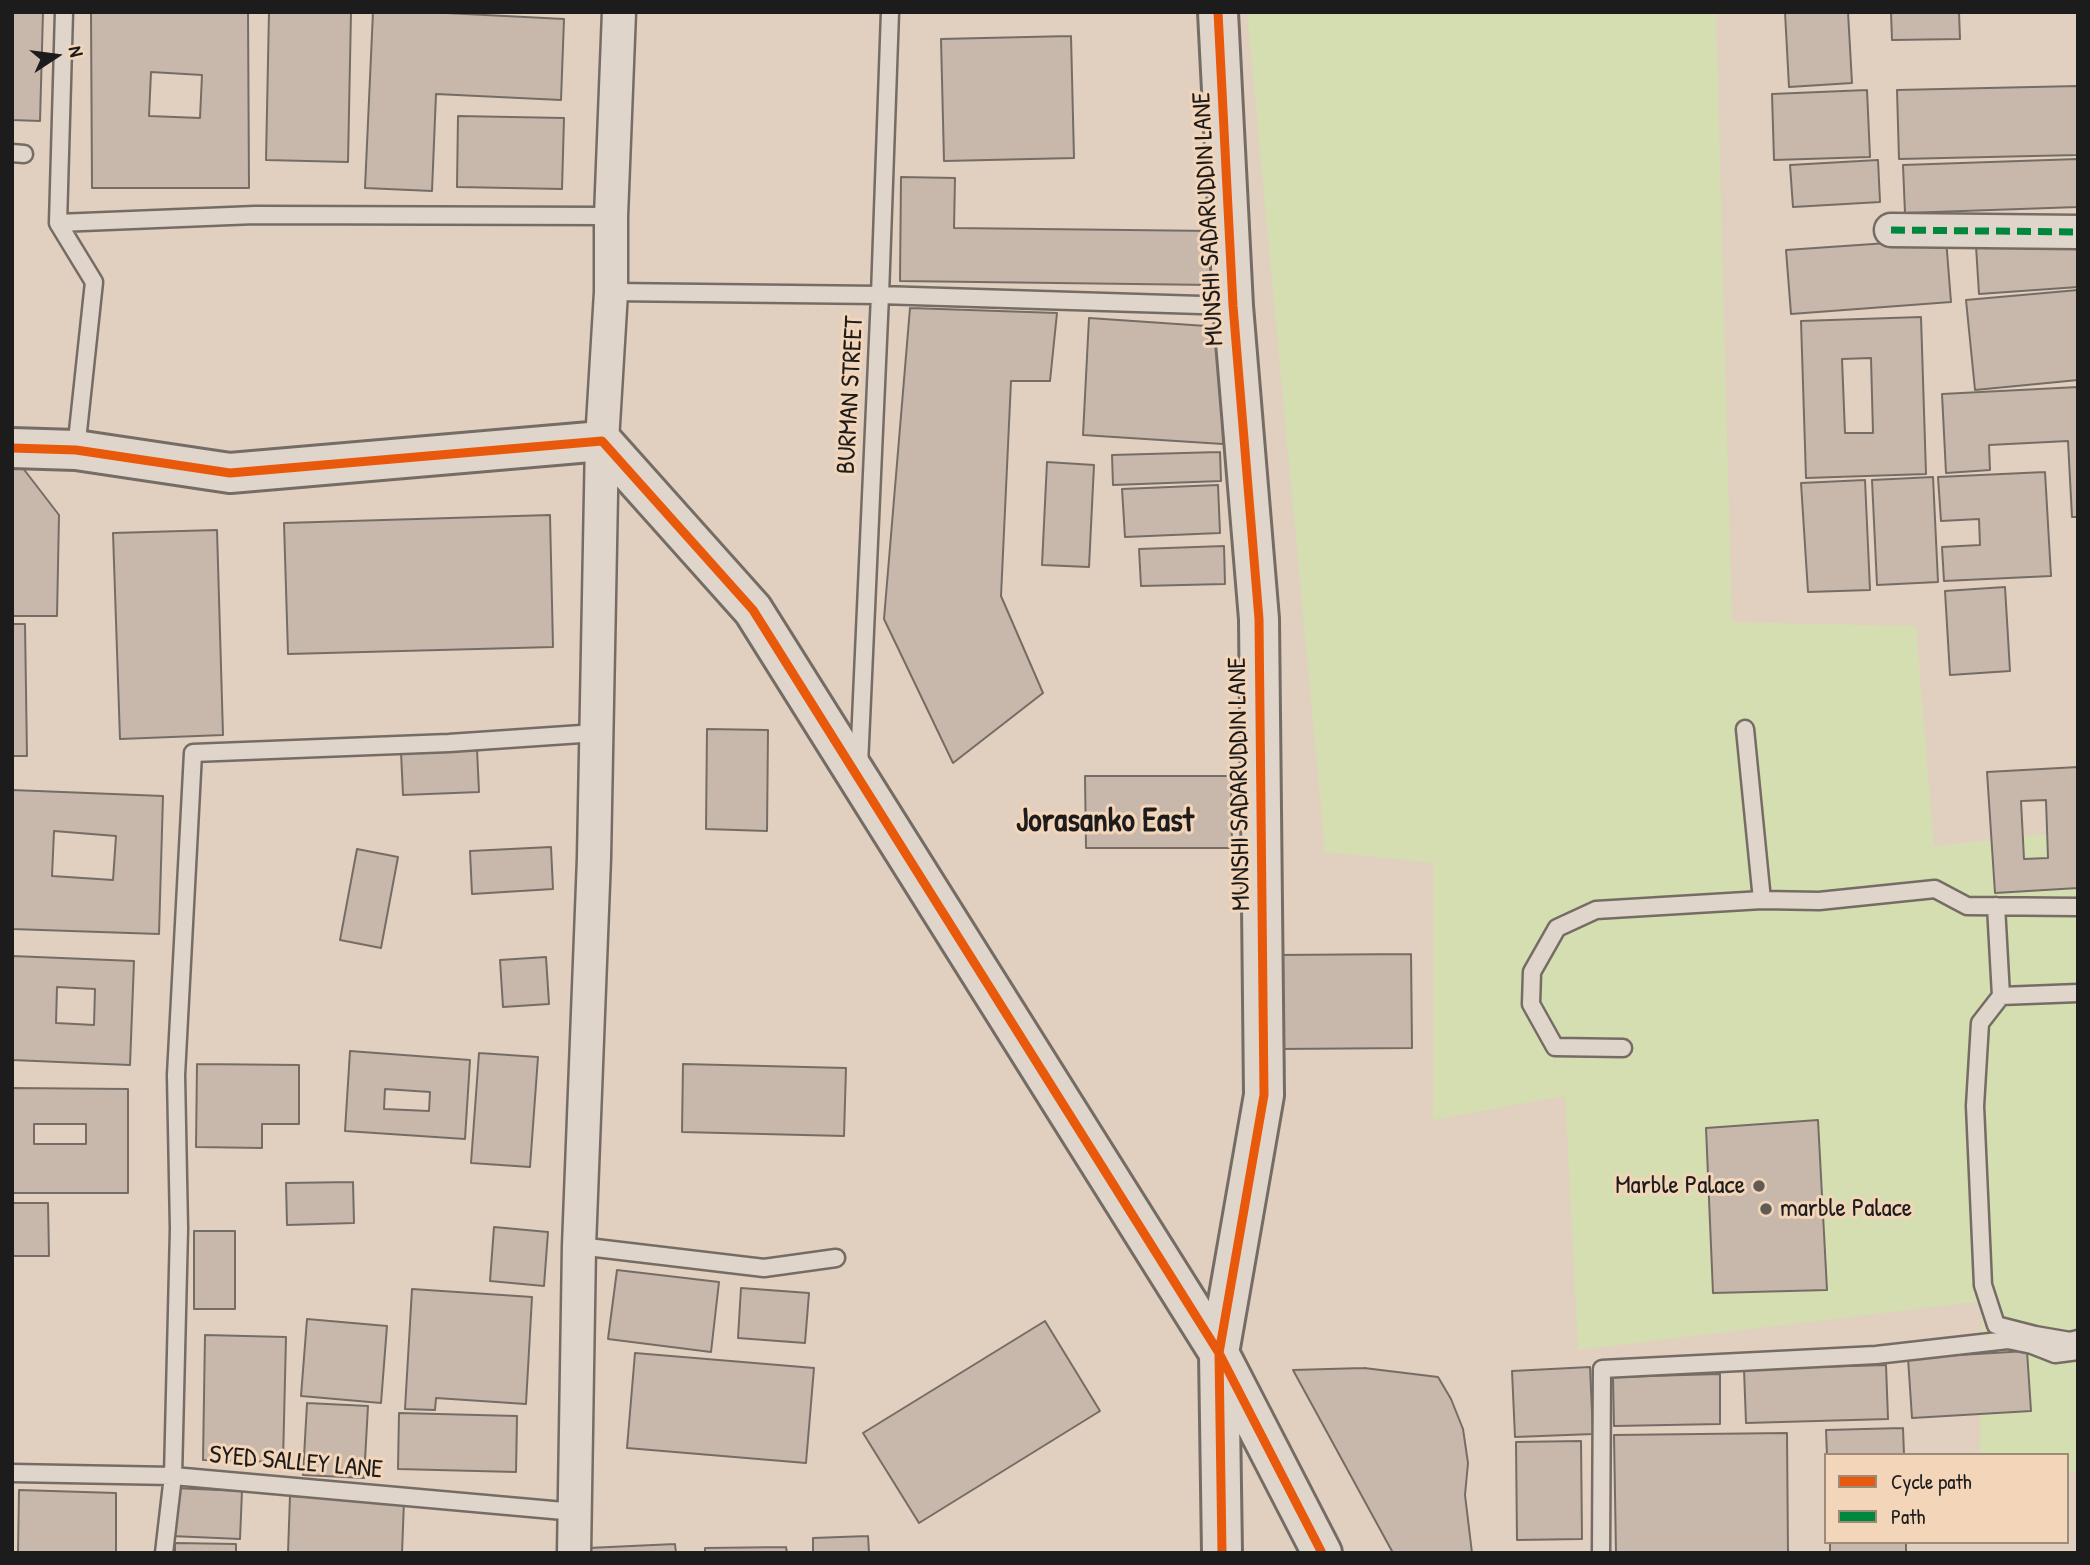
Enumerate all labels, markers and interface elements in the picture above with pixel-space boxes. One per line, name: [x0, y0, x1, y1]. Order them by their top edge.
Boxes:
north arrow: [21, 21, 91, 91]
text: N: [63, 43, 90, 59]
street label: MUNSHI SADARUDDIN LANE: [1187, 91, 1231, 347]
street label: BURMAN STREET: [831, 315, 871, 475]
street label: MUNSHI SADARUDDIN LANE: [1222, 657, 1258, 911]
district label: Jorasanko East: [1016, 802, 1194, 842]
place label: Marble Palace: [1615, 1170, 1745, 1202]
marker: Marble Palace: [1751, 1178, 1767, 1194]
place label: marble Palace: [1780, 1193, 1912, 1225]
marker: marble Palace: [1758, 1201, 1774, 1217]
street label: SYED SALLEY LANE: [208, 1440, 384, 1486]
legend: [1824, 1453, 2069, 1544]
text: Cycle path: [1891, 1467, 1972, 1496]
text: Path: [1891, 1502, 1925, 1531]

